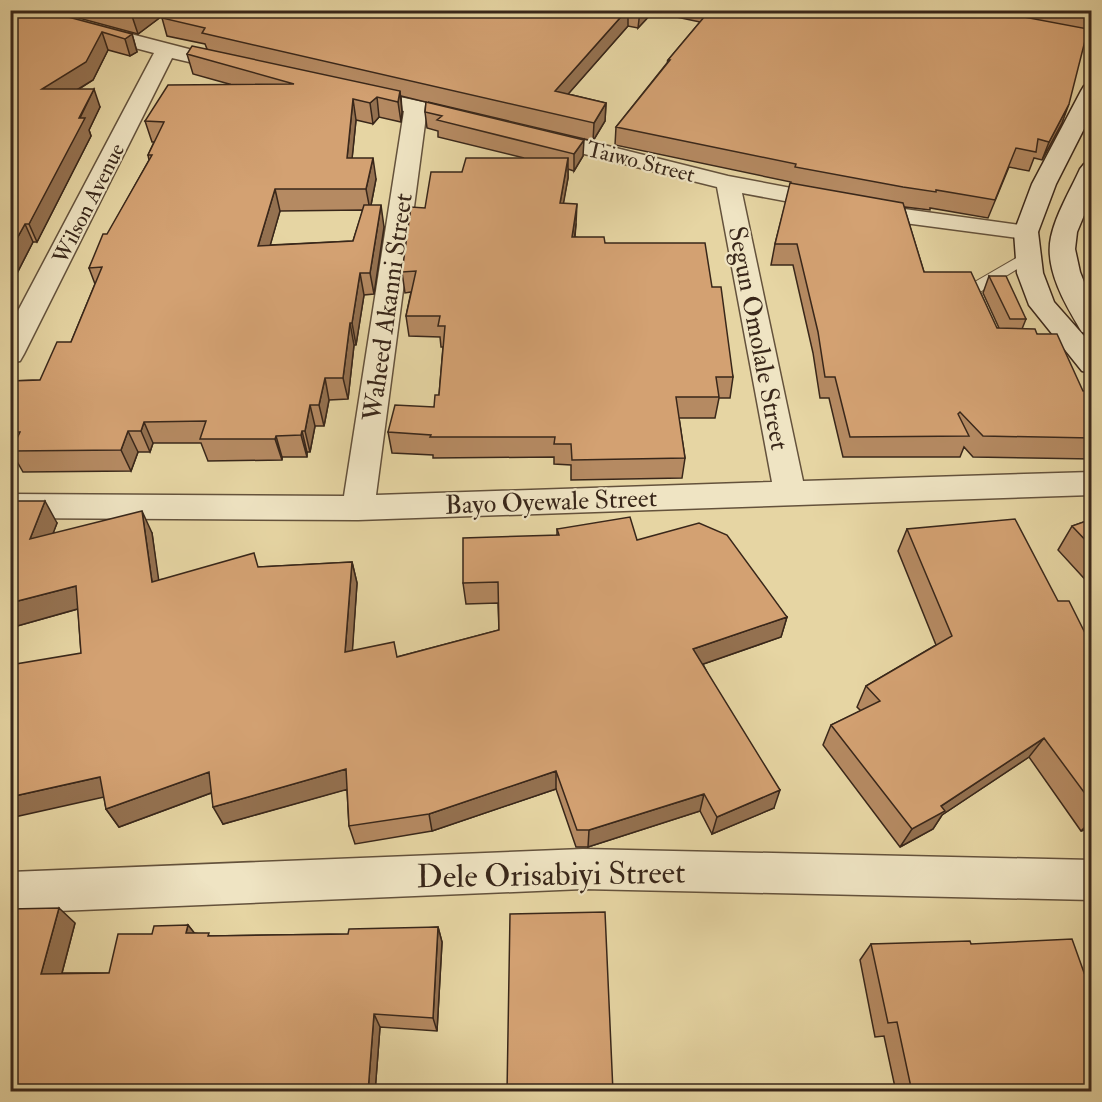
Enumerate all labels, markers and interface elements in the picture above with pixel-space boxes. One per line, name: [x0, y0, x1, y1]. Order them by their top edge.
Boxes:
street label: Taiwo Street: [584, 135, 698, 189]
street label: Wilson Avenue: [46, 138, 131, 269]
street label: Waheed Akanni Street: [356, 191, 420, 424]
street label: Segun Omolale Street: [721, 224, 795, 453]
street label: Bayo Oyewale Street: [444, 482, 658, 522]
street label: Dele Orisabiyi Street: [416, 853, 686, 897]

